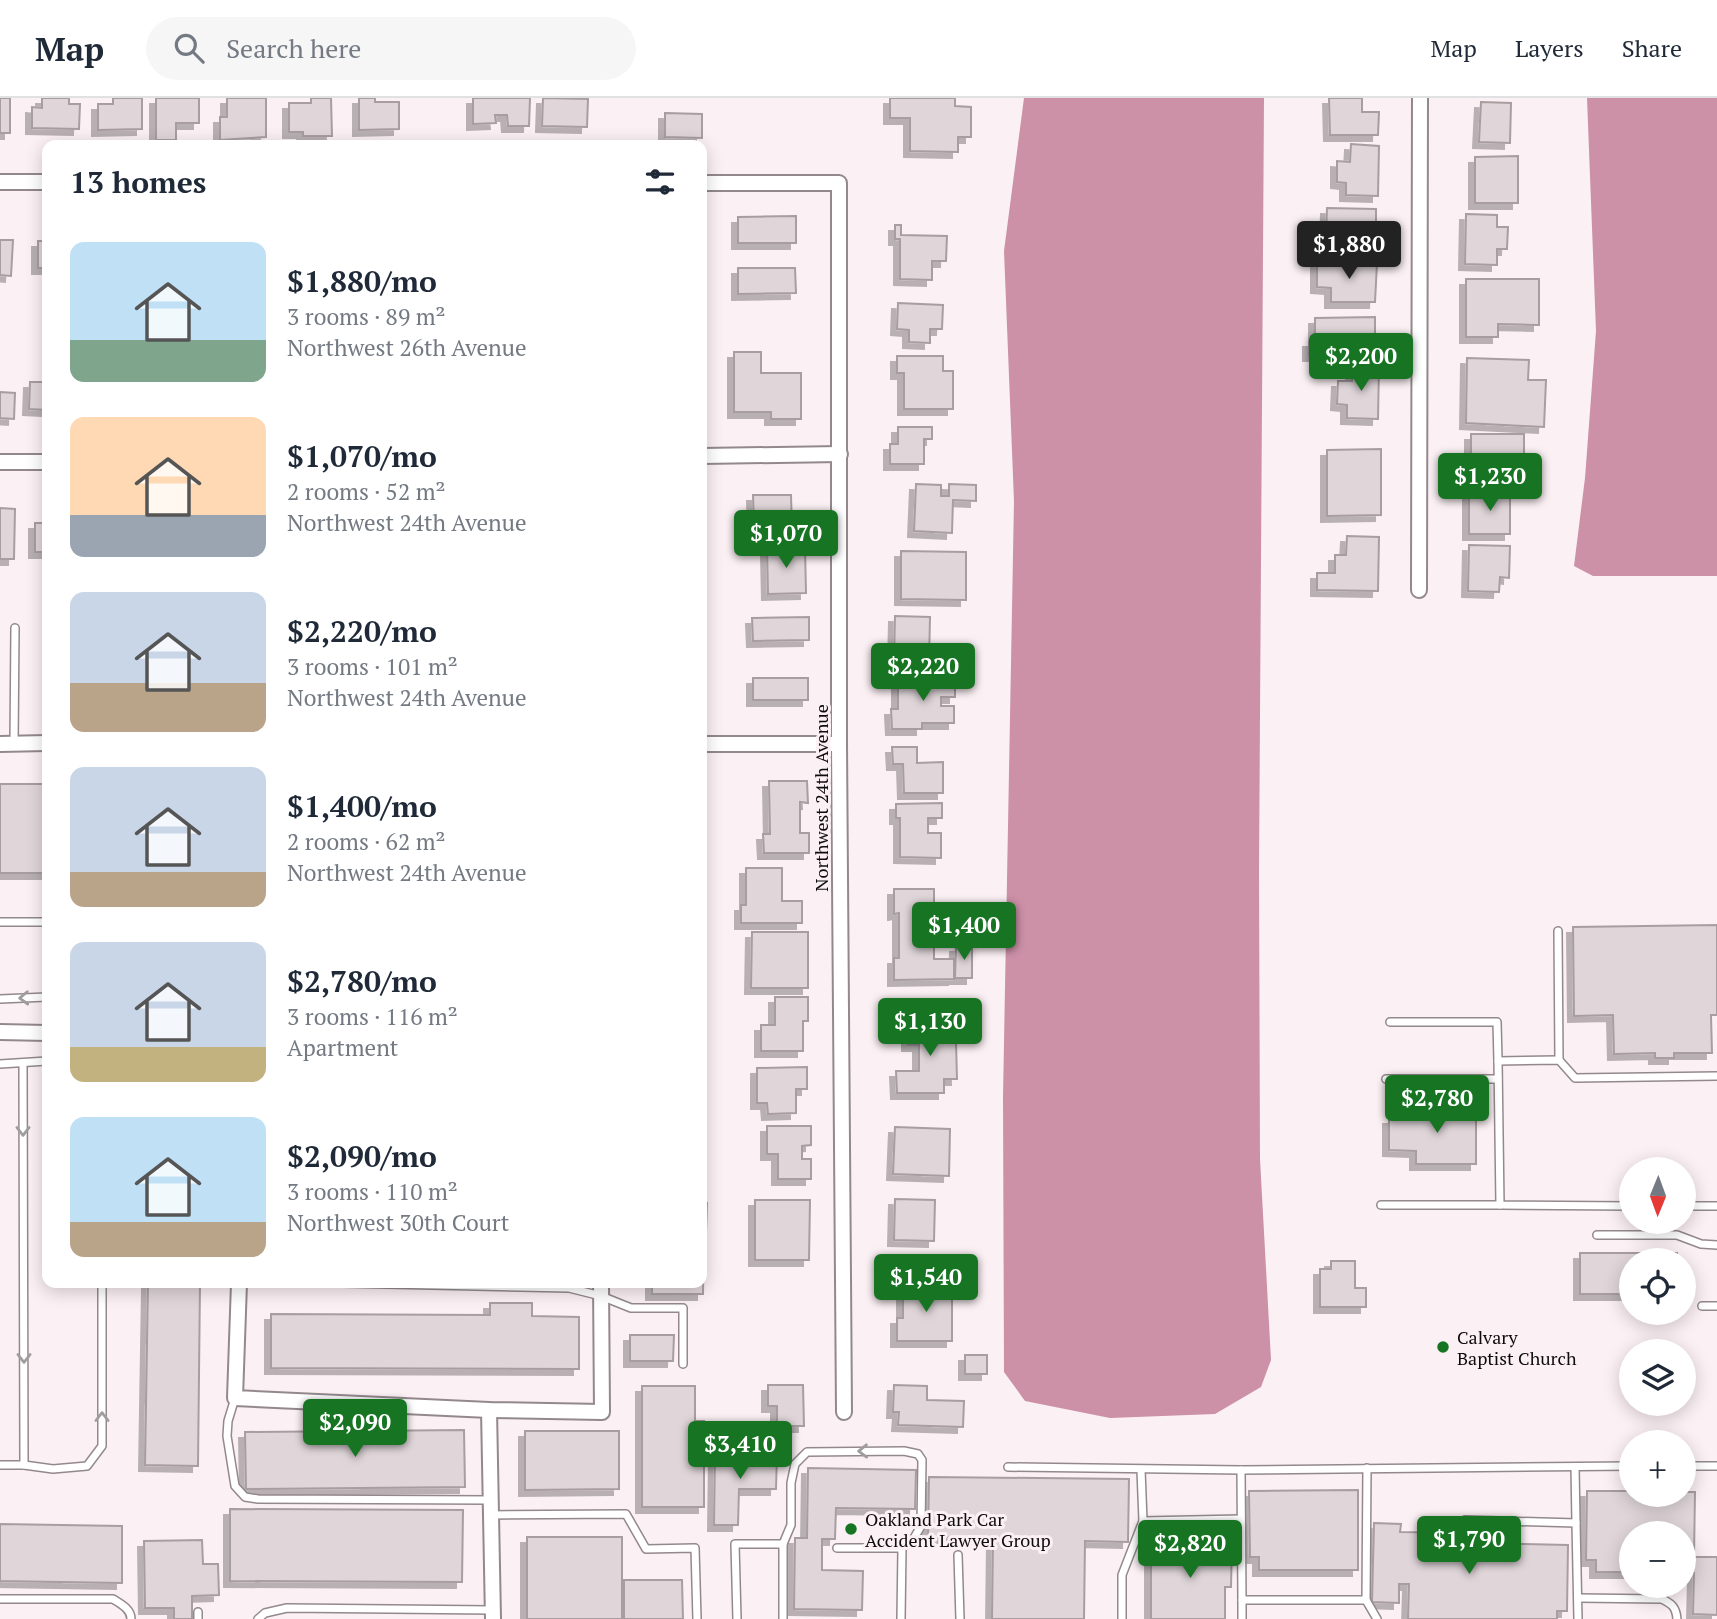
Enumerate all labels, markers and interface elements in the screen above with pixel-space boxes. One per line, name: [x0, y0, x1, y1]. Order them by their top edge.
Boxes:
search box: [146, 17, 636, 80]
text: Map: [35, 27, 104, 70]
icon: search: [170, 29, 208, 67]
text: Search here: [226, 31, 361, 65]
text: Map: [1430, 32, 1477, 64]
text: Layers: [1515, 32, 1584, 64]
text: Share: [1622, 32, 1682, 64]
text: 13 homes: [70, 162, 206, 202]
icon: filters: [641, 163, 679, 201]
pin: $1,880: [1292, 222, 1406, 281]
text: $1,880: [1313, 228, 1385, 259]
text: $1,880/mo: [287, 261, 437, 301]
icon: home: [126, 270, 210, 354]
text: 3 rooms · 89 m²: [287, 301, 446, 332]
text: Northwest 26th Avenue: [287, 332, 527, 363]
pin: $2,200: [1304, 334, 1418, 393]
text: $2,200: [1325, 340, 1397, 371]
text: $1,070/mo: [287, 436, 437, 476]
icon: home: [126, 445, 210, 529]
pin: $1,230: [1433, 454, 1547, 513]
text: $1,230: [1454, 460, 1526, 491]
text: 2 rooms · 52 m²: [287, 476, 446, 507]
text: Northwest 24th Avenue: [287, 507, 527, 538]
pin: $1,070: [729, 510, 843, 570]
text: $1,070: [750, 517, 822, 548]
text: $2,220/mo: [287, 611, 437, 651]
icon: home: [126, 620, 210, 704]
pin: $2,220: [866, 644, 980, 703]
text: $2,220: [887, 650, 959, 681]
text: 3 rooms · 101 m²: [287, 651, 458, 682]
text: Northwest 24th Avenue: [287, 682, 527, 713]
street label: Northwest 24th Avenue: [809, 704, 833, 892]
text: $1,400/mo: [287, 786, 437, 826]
icon: home: [126, 795, 210, 879]
text: 2 rooms · 62 m²: [287, 826, 446, 857]
text: Northwest 24th Avenue: [287, 857, 527, 888]
pin: $1,400: [907, 902, 1021, 962]
text: $1,400: [928, 909, 1000, 940]
text: $2,780/mo: [287, 961, 437, 1001]
icon: home: [126, 970, 210, 1054]
one-way arrow: [18, 990, 29, 1005]
pin: $1,130: [873, 998, 987, 1058]
text: 3 rooms · 116 m²: [287, 1001, 458, 1032]
text: $1,130: [894, 1005, 966, 1036]
text: Apartment: [287, 1032, 398, 1063]
pin: $2,780: [1380, 1076, 1494, 1135]
text: $2,780: [1401, 1082, 1473, 1113]
one-way arrow: [15, 1126, 31, 1137]
text: $2,090/mo: [287, 1136, 437, 1176]
icon: home: [126, 1145, 210, 1229]
north arrow: [1619, 1157, 1696, 1234]
map controls: [1619, 1157, 1696, 1598]
text: 3 rooms · 110 m²: [287, 1176, 458, 1207]
text: Northwest 30th Court: [287, 1207, 509, 1238]
button: locate: [1619, 1248, 1696, 1325]
pin: $1,540: [869, 1254, 983, 1314]
text: $1,540: [890, 1261, 962, 1292]
place label: Calvary Baptist Church: [1457, 1325, 1577, 1370]
marker: Calvary Baptist Church: [1435, 1339, 1451, 1355]
button: layers: [1619, 1339, 1696, 1416]
one-way arrow: [16, 1354, 32, 1364]
pin: $2,090: [298, 1400, 412, 1459]
text: $2,090: [319, 1406, 391, 1437]
one-way arrow: [94, 1411, 110, 1421]
pin: $3,410: [683, 1422, 797, 1481]
text: $3,410: [704, 1428, 776, 1459]
button: +: [1619, 1430, 1696, 1507]
one-way arrow: [857, 1443, 867, 1459]
place label: Oakland Park Car Accident Lawyer Group: [865, 1507, 1051, 1552]
pin: $1,790: [1412, 1516, 1526, 1576]
pin: $2,820: [1133, 1520, 1247, 1580]
marker: Oakland Park Car Accident Lawyer Group: [843, 1521, 859, 1537]
button: −: [1619, 1521, 1696, 1598]
text: $1,790: [1433, 1523, 1505, 1554]
text: $2,820: [1154, 1527, 1226, 1558]

